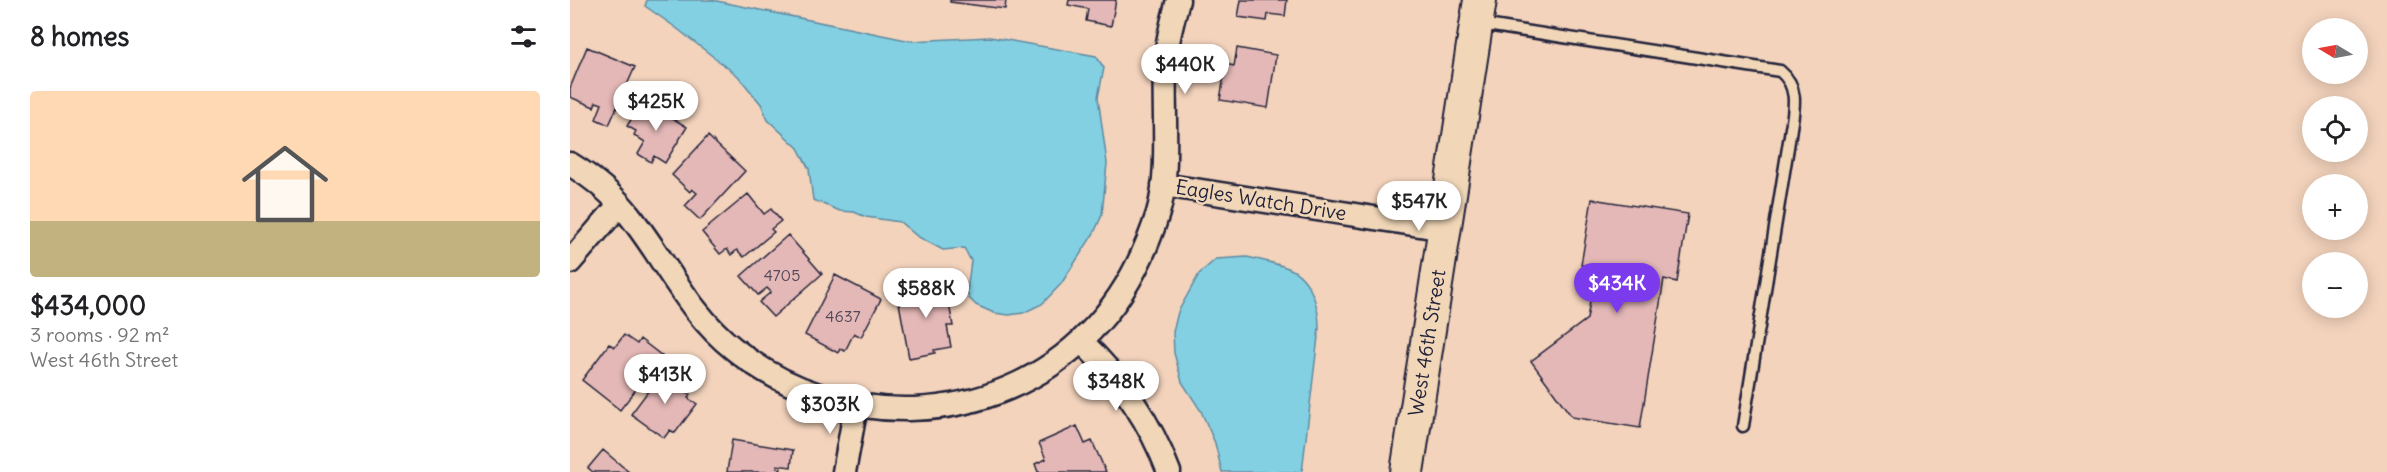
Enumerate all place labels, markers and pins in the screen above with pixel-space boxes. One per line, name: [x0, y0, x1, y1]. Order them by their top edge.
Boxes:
pin: $440K: [1143, 44, 1227, 95]
pin: $425K: [614, 81, 698, 132]
pin: $547K: [1377, 181, 1461, 232]
pin: $434K: [1575, 263, 1659, 314]
pin: $588K: [884, 268, 968, 319]
pin: $413K: [623, 354, 707, 405]
pin: $348K: [1074, 361, 1158, 412]
pin: $303K: [788, 384, 872, 435]

